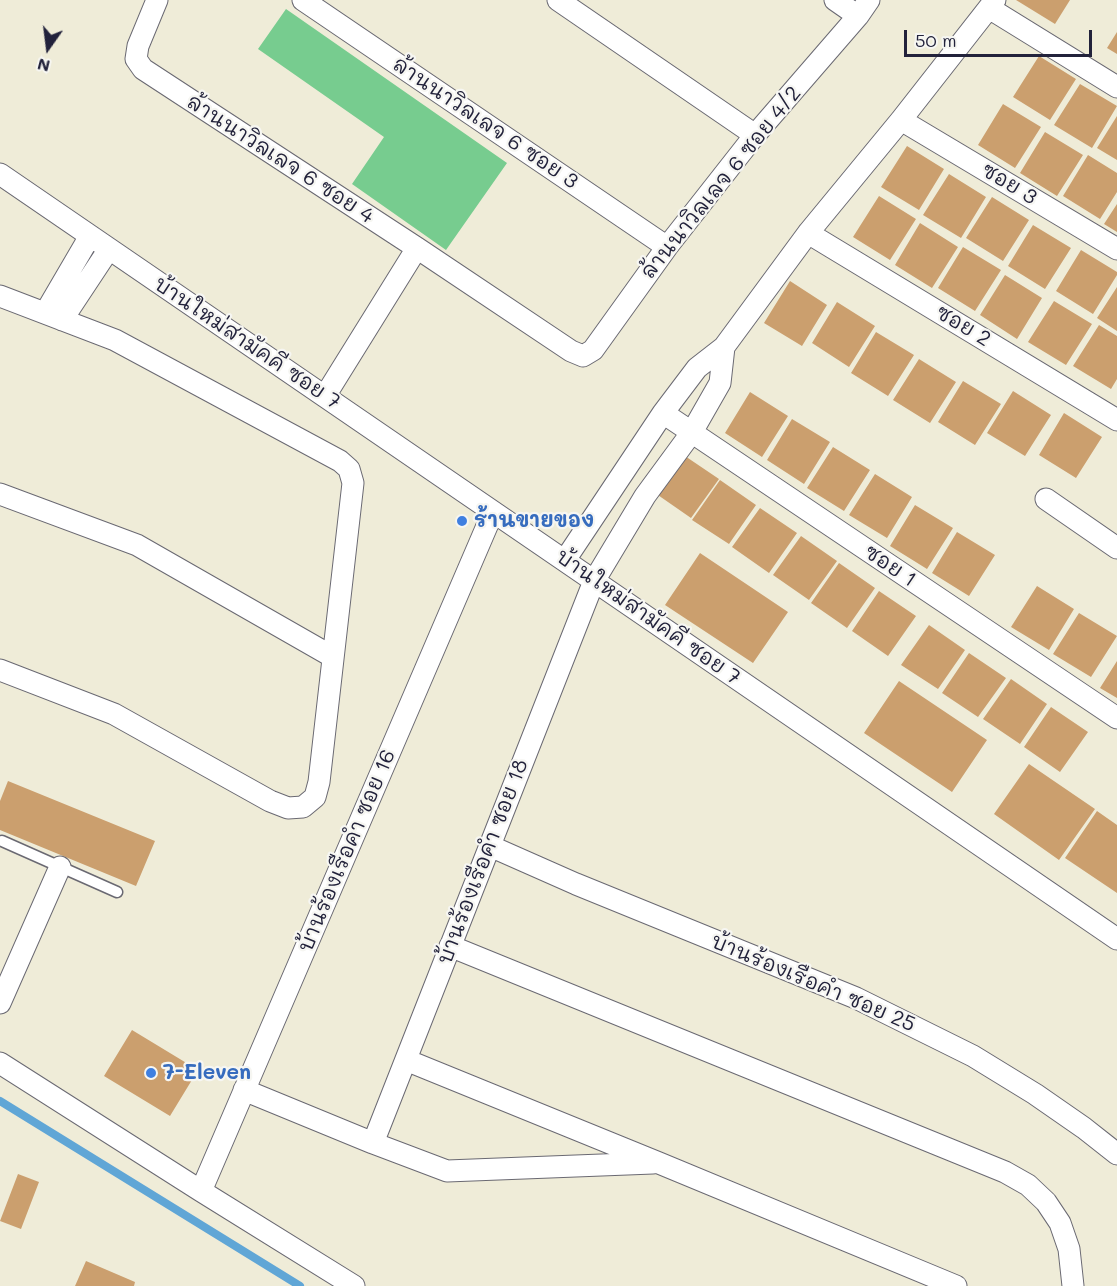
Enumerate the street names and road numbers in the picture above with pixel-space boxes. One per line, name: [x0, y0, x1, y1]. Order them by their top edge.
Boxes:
street label: ล้านนาวิลเลจ 6 ซอย 3: [387, 51, 583, 195]
street label: ล้านนาวิลเลจ 6 ซอย 4/2: [635, 81, 807, 285]
street label: ล้านนาวิลเลจ 6 ซอย 4: [182, 89, 378, 229]
street label: ซอย 3: [977, 158, 1041, 210]
street label: บ้านใหม่สามัคคี ซอย 7: [149, 271, 345, 415]
street label: ซอย 2: [931, 300, 995, 352]
street label: ซอย 1: [859, 539, 921, 593]
street label: บ้านใหม่สามัคคี ซอย 7: [551, 544, 745, 690]
street label: บ้านร้องเรือคำ ซอย 16: [293, 746, 401, 956]
street label: บ้านร้องเรือคำ ซอย 18: [432, 756, 534, 968]
street label: บ้านร้องเรือคำ ซอย 25: [707, 928, 919, 1038]

